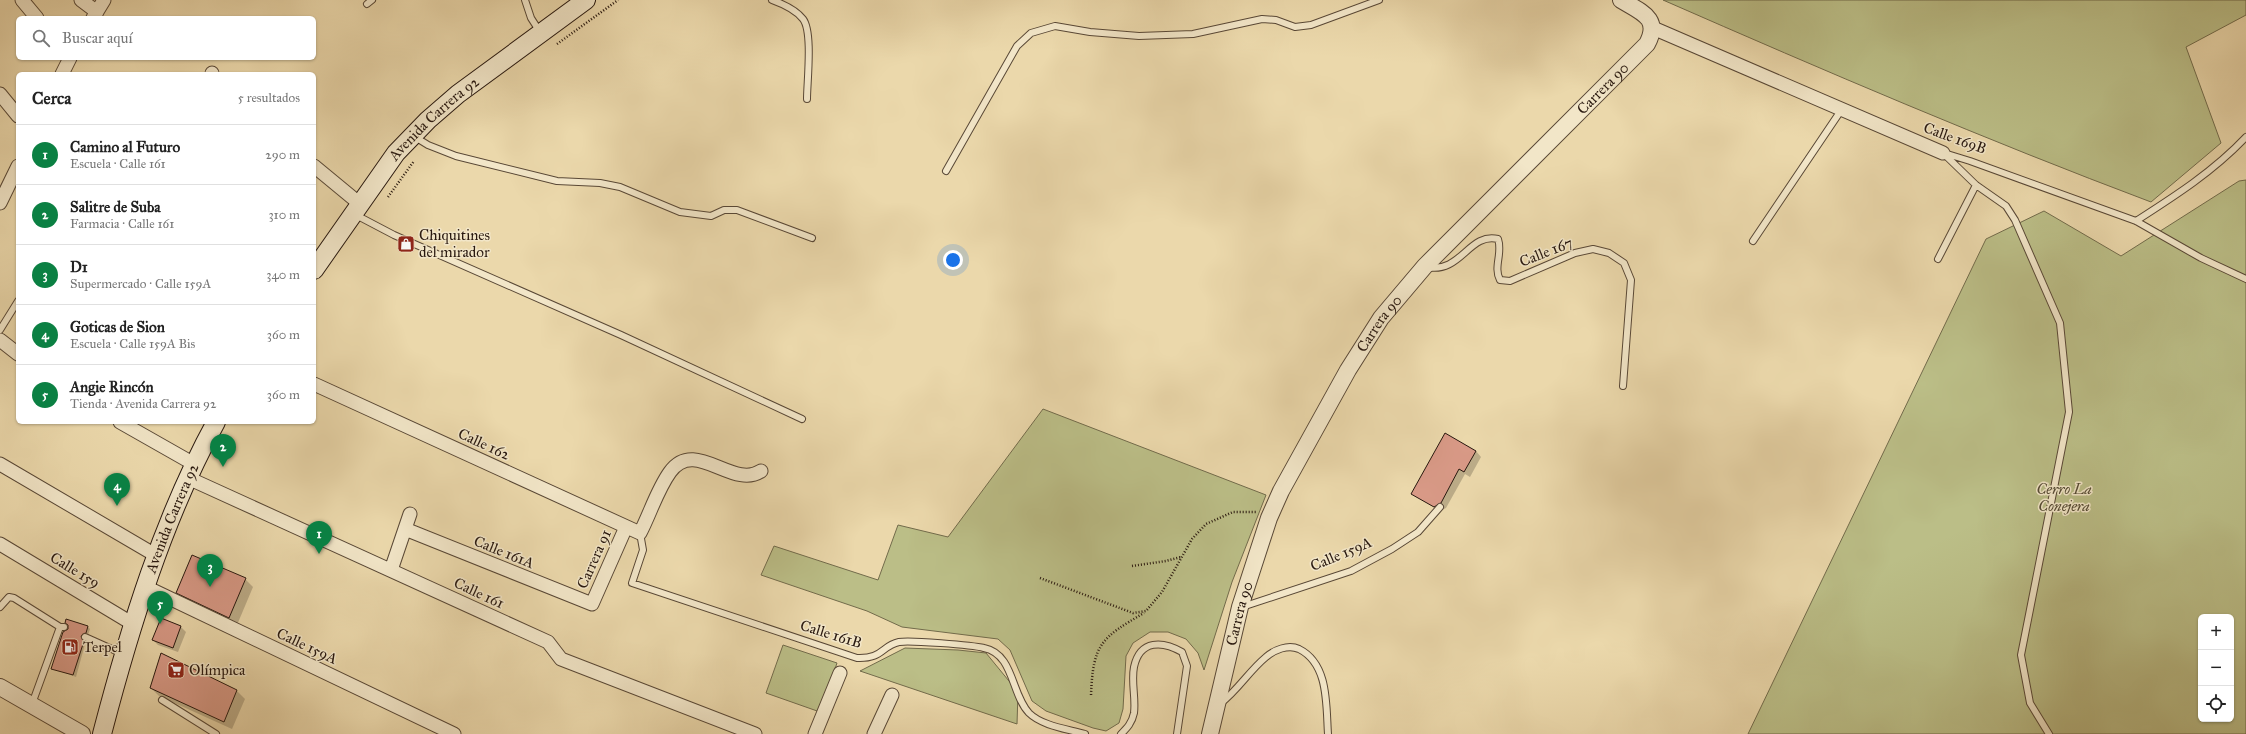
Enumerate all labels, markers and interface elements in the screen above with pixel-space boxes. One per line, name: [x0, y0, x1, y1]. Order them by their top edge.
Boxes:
search box: [16, 16, 316, 60]
icon: search: [30, 27, 52, 49]
text: Buscar aquí: [62, 29, 133, 47]
street label: Carrera 90: [1573, 59, 1632, 118]
street label: Avenida Carrera 92: [384, 72, 483, 165]
text: Cerca: [32, 88, 71, 109]
text: 5 resultados: [238, 90, 300, 106]
street label: Calle 169B: [1921, 118, 1989, 158]
text: Camino al Futuro: [70, 138, 180, 156]
text: 1: [42, 147, 48, 163]
text: 290 m: [265, 147, 300, 163]
text: Escuela · Calle 161: [70, 156, 166, 172]
text: Salitre de Suba: [70, 198, 161, 216]
text: 2: [42, 207, 48, 223]
text: 310 m: [268, 207, 300, 223]
text: Farmacia · Calle 161: [70, 216, 174, 232]
place label: Chiquitines del mirador: [419, 226, 490, 261]
street label: Calle 167: [1517, 233, 1575, 271]
shop icon: Chiquitines del mirador: [396, 234, 416, 254]
your location: [943, 250, 963, 270]
text: D1: [70, 258, 88, 276]
text: 3: [42, 267, 48, 283]
text: 340 m: [266, 267, 300, 283]
text: Supermercado · Calle 159A: [70, 276, 211, 292]
street label: Carrera 90: [1353, 291, 1406, 355]
text: Goticas de Sion: [70, 318, 165, 336]
text: 4: [41, 327, 49, 343]
text: 360 m: [267, 327, 300, 343]
text: Escuela · Calle 159A Bis: [70, 336, 195, 352]
text: Angie Rincón: [70, 378, 154, 396]
text: 5: [42, 387, 48, 403]
text: 360 m: [267, 387, 300, 403]
text: Tienda · Avenida Carrera 92: [70, 396, 216, 412]
street label: Calle 162: [455, 424, 513, 464]
pin: 2: [210, 434, 236, 467]
street label: Avenida Carrera 92: [141, 460, 203, 576]
pin: 4: [104, 473, 130, 506]
park label: Cerro La Conejera: [2036, 480, 2092, 515]
pin: 1: [306, 521, 332, 554]
street label: Carrera 91: [573, 526, 615, 591]
street label: Calle 161A: [471, 532, 537, 572]
street label: Calle 159A: [1308, 533, 1374, 575]
street label: Calle 159: [47, 548, 103, 592]
pin: 3: [197, 554, 223, 587]
street label: Calle 161: [451, 574, 507, 612]
street label: Carrera 90: [1222, 579, 1257, 647]
pin: 5: [147, 591, 173, 624]
map controls: [2198, 614, 2234, 722]
button: +: [2198, 614, 2234, 650]
street label: Calle 161B: [798, 616, 864, 652]
street label: Calle 159A: [274, 624, 340, 668]
fuel station icon: Terpel: [60, 637, 80, 657]
place label: Terpel: [83, 638, 123, 656]
button: −: [2198, 650, 2234, 686]
supermarket icon: Olímpica: [166, 660, 186, 680]
place label: Olímpica: [189, 661, 246, 679]
button: locate: [2198, 686, 2234, 722]

